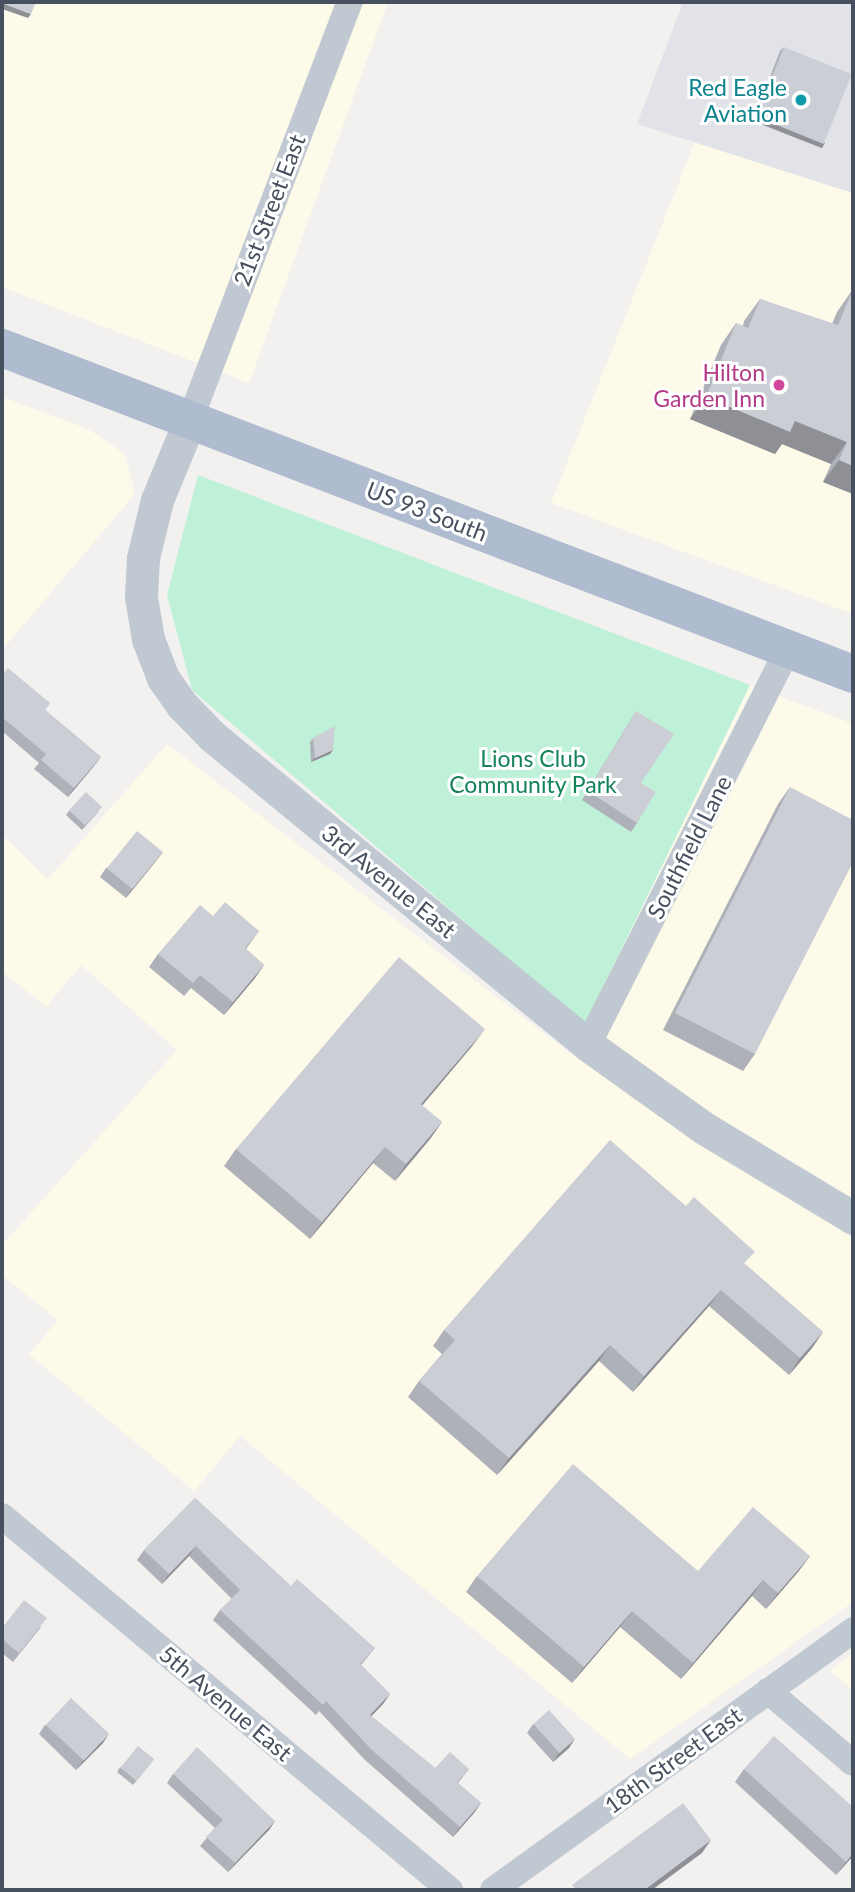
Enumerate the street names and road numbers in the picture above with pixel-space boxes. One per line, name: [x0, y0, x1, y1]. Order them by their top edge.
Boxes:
street label: 21st Street East: [227, 130, 311, 290]
street label: US 93 South: [363, 475, 491, 547]
street label: Southfield Lane: [641, 771, 737, 923]
street label: 3rd Avenue East: [316, 818, 462, 944]
street label: 5th Avenue East: [154, 1639, 298, 1767]
street label: 18th Street East: [599, 1701, 747, 1819]

